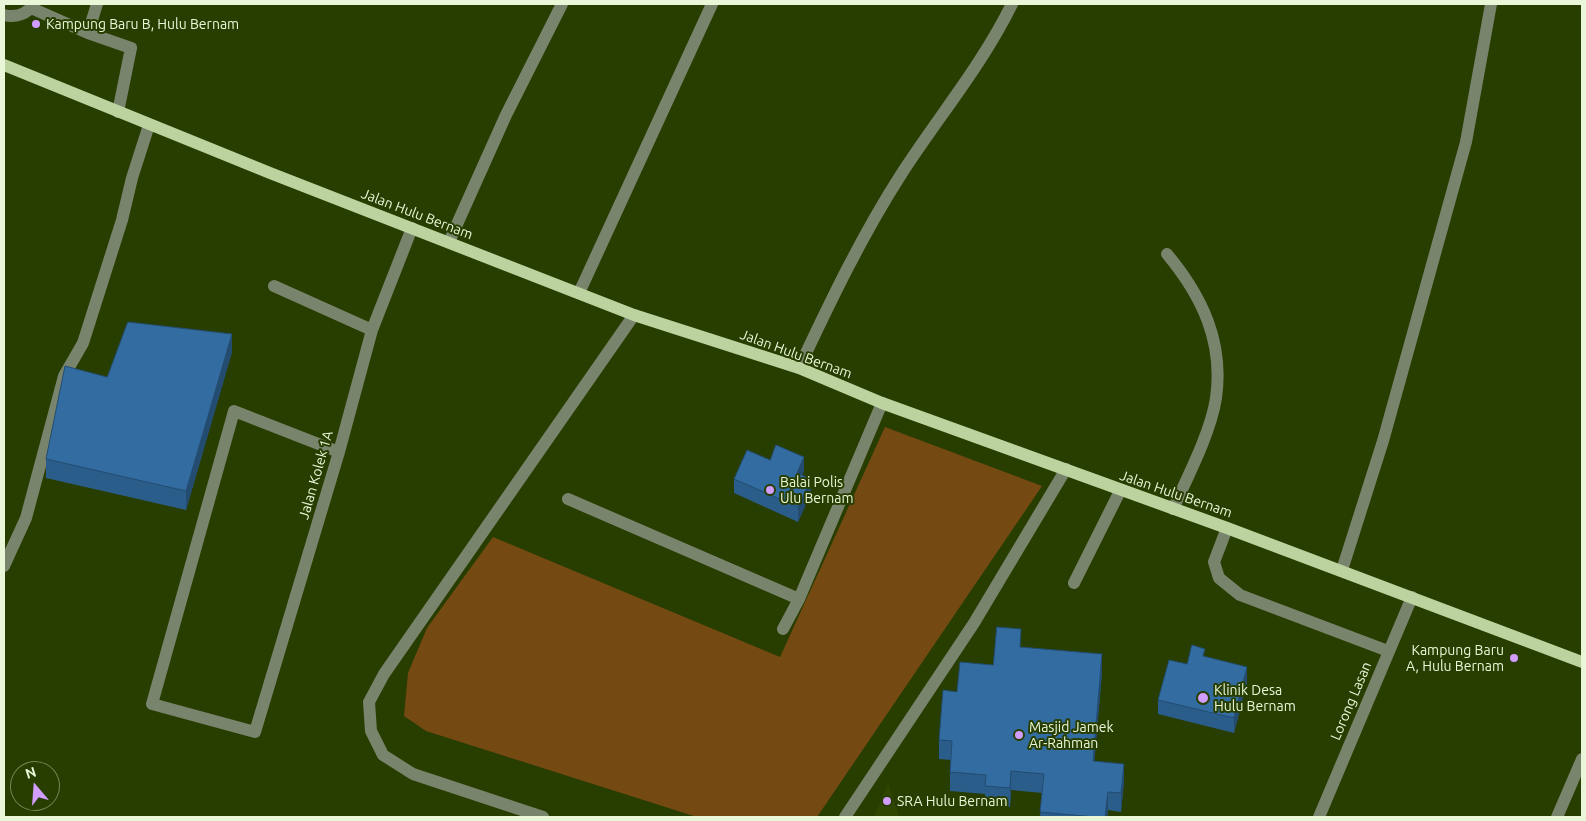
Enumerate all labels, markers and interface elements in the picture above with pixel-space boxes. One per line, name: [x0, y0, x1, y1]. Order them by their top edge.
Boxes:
place label: Kampung Baru B, Hulu Bernam: [46, 16, 239, 32]
marker: Kampung Baru B, Hulu Bernam: [30, 18, 42, 30]
street label: Jalan Hulu Bernam: [359, 185, 475, 243]
street label: Jalan Hulu Bernam: [738, 326, 854, 382]
street label: Jalan Kolek 1A: [295, 429, 337, 521]
street label: Jalan Hulu Bernam: [1117, 467, 1235, 521]
place label: Balai Polis Ulu Bernam: [780, 474, 854, 507]
marker: Balai Polis Ulu Bernam: [764, 484, 776, 496]
place label: Kampung Baru A, Hulu Bernam: [1406, 642, 1504, 674]
marker: Kampung Baru A, Hulu Bernam: [1508, 652, 1520, 664]
street label: Lorong Lasan: [1327, 659, 1375, 743]
place label: Klinik Desa Hulu Bernam: [1214, 682, 1296, 714]
marker: Klinik Desa Hulu Bernam: [1196, 691, 1210, 705]
place label: Masjid Jamek Ar-Rahman: [1029, 719, 1114, 752]
marker: Masjid Jamek Ar-Rahman: [1013, 729, 1025, 741]
north arrow: [10, 761, 60, 811]
text: N: [23, 763, 38, 782]
place label: SRA Hulu Bernam: [897, 793, 1008, 809]
marker: SRA Hulu Bernam: [881, 795, 893, 807]

